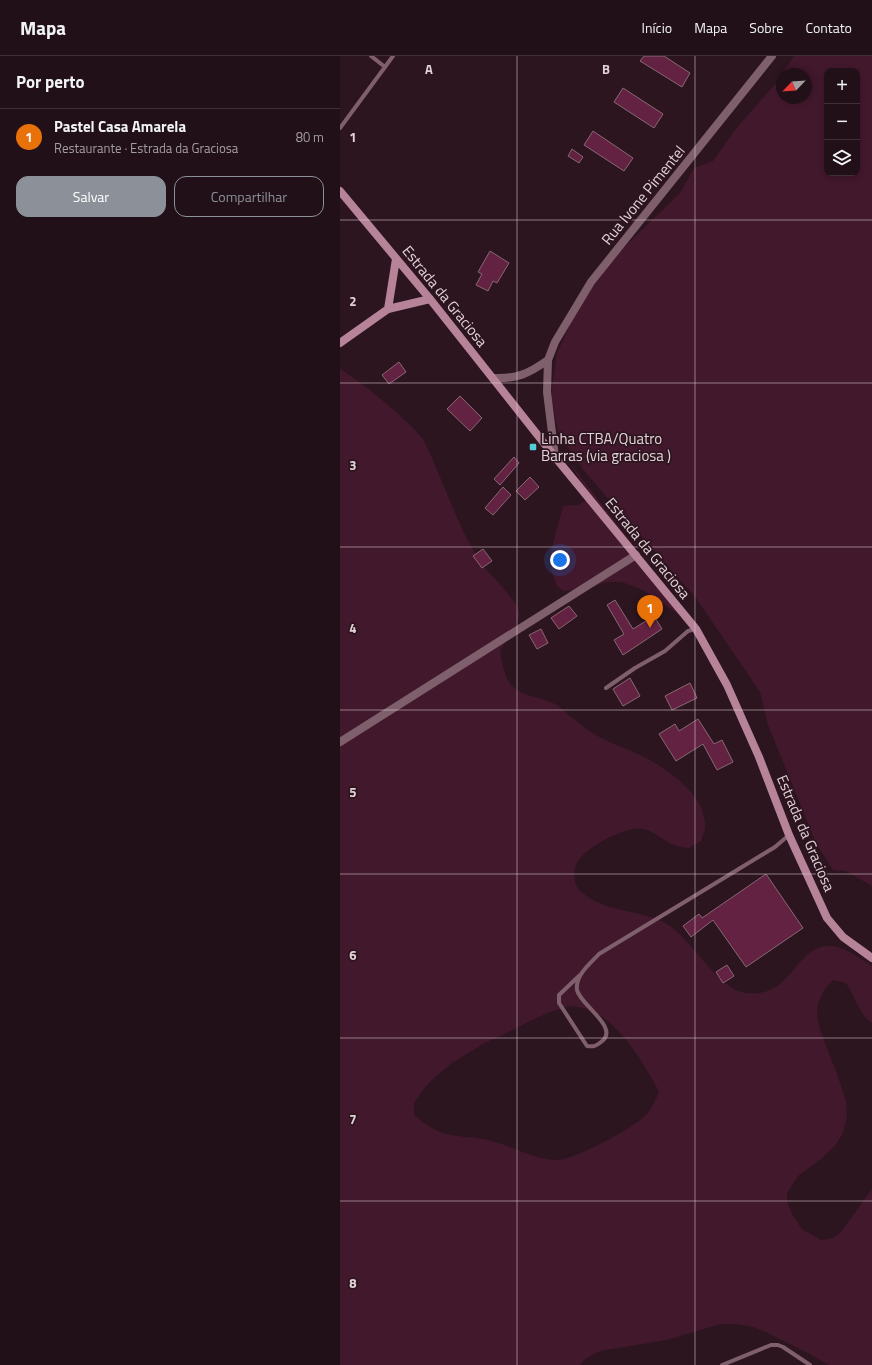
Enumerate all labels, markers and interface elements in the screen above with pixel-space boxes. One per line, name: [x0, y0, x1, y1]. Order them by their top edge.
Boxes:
text: Mapa: [20, 13, 66, 42]
text: Início: [642, 17, 672, 38]
text: Mapa: [694, 17, 727, 38]
text: Sobre: [749, 17, 783, 38]
text: Contato: [805, 17, 852, 38]
text: A: [425, 59, 433, 79]
text: B: [602, 59, 610, 79]
north arrow: [776, 68, 812, 104]
map controls: [824, 68, 860, 176]
button: +: [824, 68, 860, 104]
text: Por perto: [16, 69, 85, 95]
button: −: [824, 104, 860, 140]
text: Pastel Casa Amarela: [54, 115, 186, 138]
text: 1: [25, 127, 33, 147]
text: 80 m: [296, 127, 324, 147]
text: 1: [349, 127, 357, 147]
text: Restaurante · Estrada da Graciosa: [54, 138, 238, 158]
street label: Rua Ivone Pimentel: [596, 140, 690, 250]
button: layers: [824, 140, 860, 176]
button: Salvar: [16, 176, 166, 217]
button: Compartilhar: [174, 176, 324, 217]
street label: Estrada da Graciosa: [397, 240, 494, 352]
text: 2: [349, 291, 357, 311]
place label: Linha CTBA/Quatro Barras (via graciosa ): [541, 427, 671, 467]
marker: Linha CTBA/Quatro Barras (via graciosa ): [528, 442, 538, 452]
text: 3: [349, 455, 357, 475]
street label: Estrada da Graciosa: [600, 492, 697, 604]
your location: [550, 550, 570, 570]
pin: 1: [637, 595, 663, 628]
text: 4: [349, 618, 357, 638]
street label: Estrada da Graciosa: [771, 771, 841, 895]
text: 5: [349, 782, 357, 802]
text: 6: [349, 945, 357, 965]
text: 7: [349, 1109, 357, 1129]
text: 8: [349, 1273, 357, 1293]

